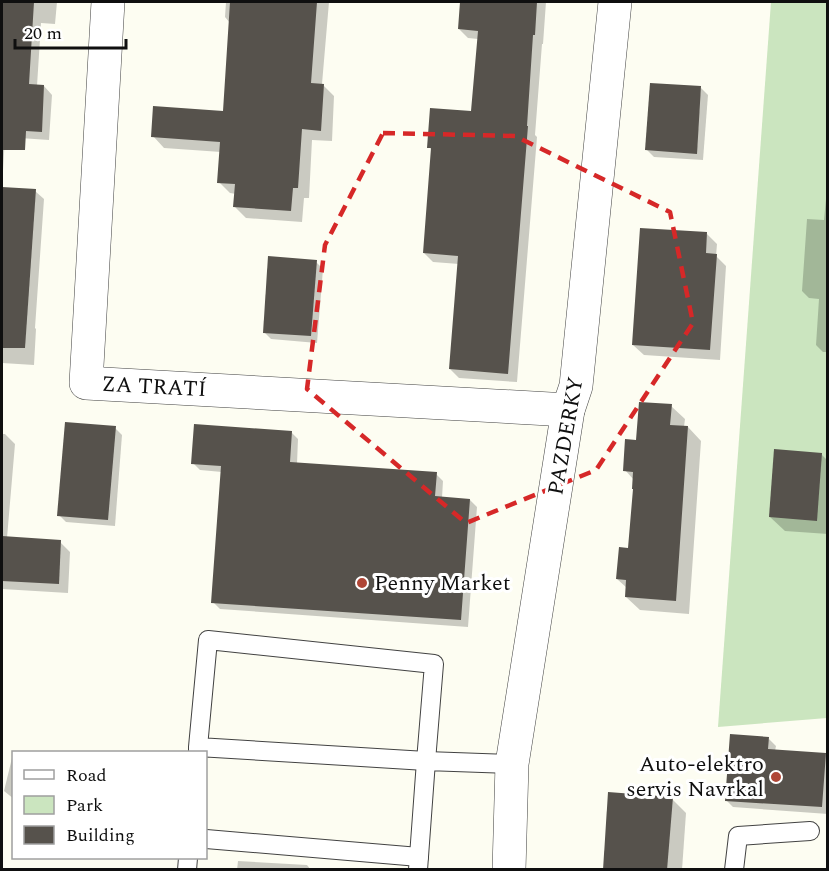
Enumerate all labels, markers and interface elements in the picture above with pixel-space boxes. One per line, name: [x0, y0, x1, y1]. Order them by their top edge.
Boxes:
scale bar: [15, 12, 126, 50]
text: 20 m: [24, 20, 62, 47]
street label: ZA TRATÍ: [101, 368, 208, 406]
street label: PAZDERKY: [539, 374, 593, 498]
place label: Penny Market: [374, 567, 511, 600]
marker: Penny Market: [355, 576, 369, 590]
place label: Auto-elektro servis Navrkal: [626, 748, 764, 806]
legend: [12, 751, 207, 859]
text: Road: [66, 762, 107, 789]
marker: Auto-elektro servis Navrkal: [769, 770, 783, 784]
text: Park: [66, 792, 103, 819]
text: Building: [66, 822, 135, 849]

